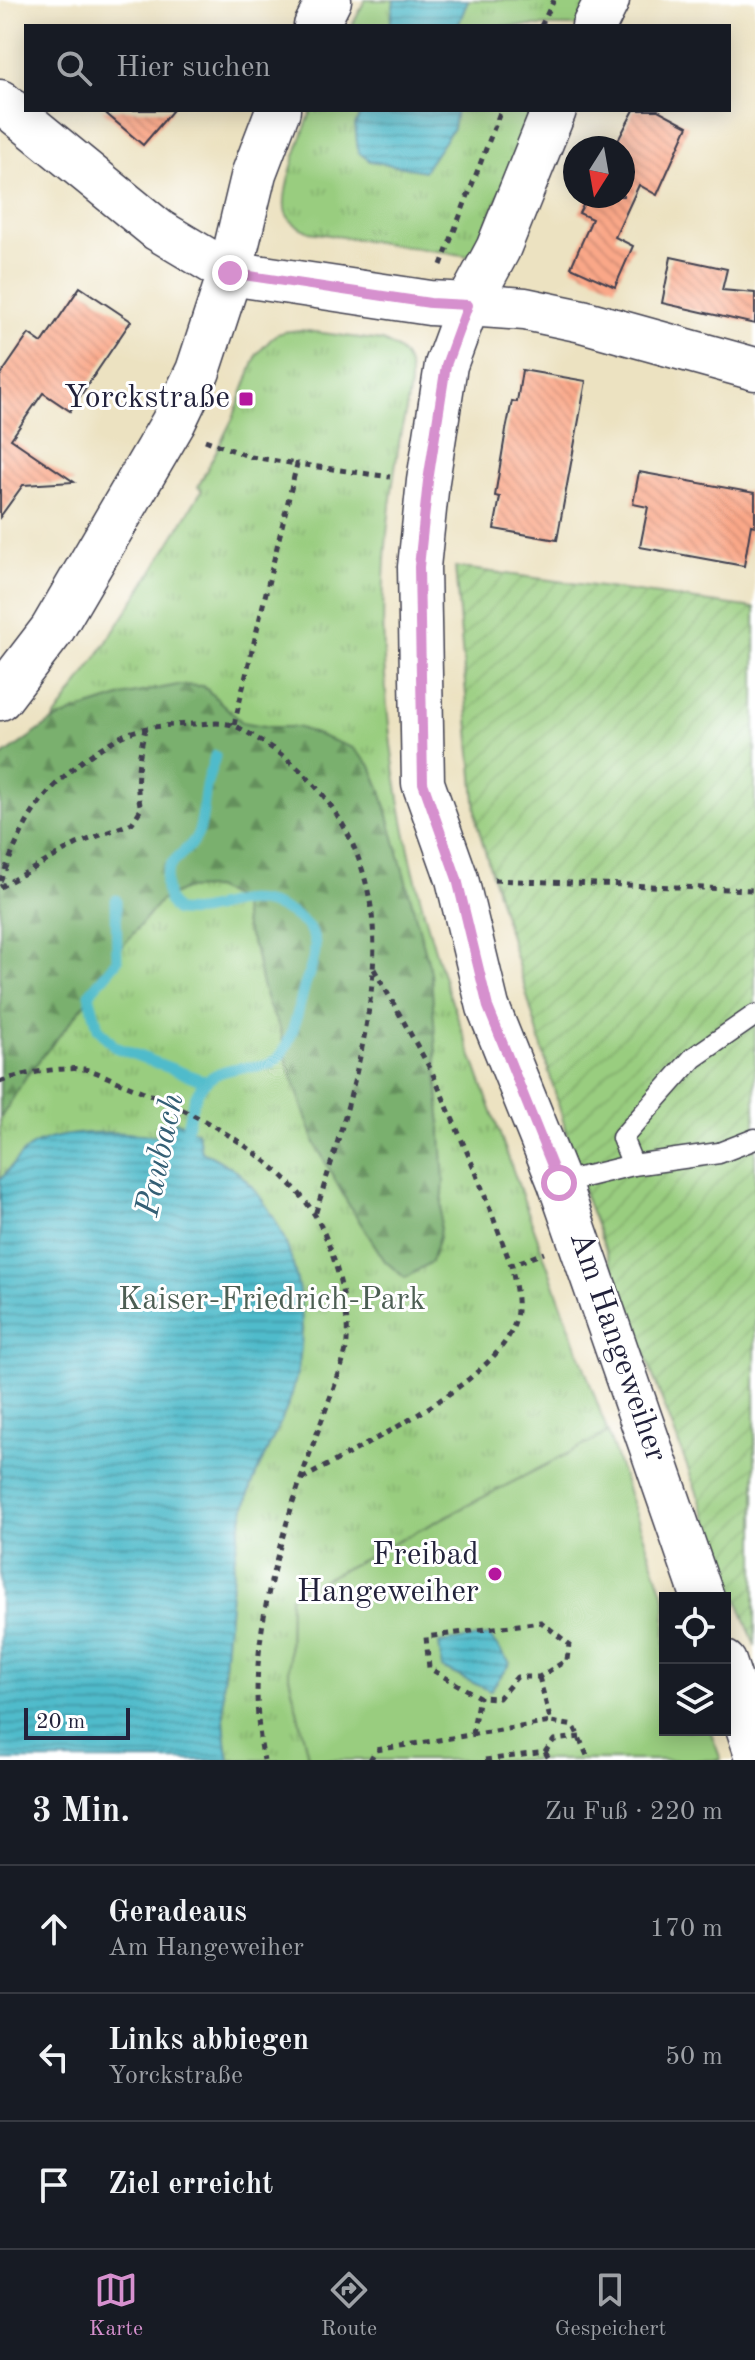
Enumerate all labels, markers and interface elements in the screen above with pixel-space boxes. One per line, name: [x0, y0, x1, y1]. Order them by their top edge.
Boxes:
search box: [24, 24, 731, 112]
icon: search: [52, 46, 96, 90]
text: Hier suchen: [116, 53, 271, 83]
north arrow: [563, 136, 635, 208]
route end: [212, 255, 248, 291]
place label: Yorckstraße: [64, 383, 230, 415]
marker: Yorckstraße: [237, 390, 255, 408]
water label: Paubach: [131, 1090, 191, 1221]
route start: [541, 1165, 577, 1201]
street label: Am Hangeweiher: [563, 1228, 671, 1466]
park label: Kaiser-Friedrich-Park: [118, 1285, 426, 1317]
place label: Freibad Hangeweiher: [297, 1540, 479, 1609]
marker: Freibad Hangeweiher: [486, 1565, 504, 1583]
map controls: [659, 1592, 731, 1736]
button: locate: [659, 1592, 731, 1664]
button: layers: [659, 1664, 731, 1736]
scale bar: [24, 1704, 130, 1740]
text: 20 m: [36, 1711, 85, 1733]
text: 3 Min.: [32, 1795, 130, 1829]
text: Zu Fuß · 220 m: [545, 1799, 723, 1825]
text: Geradeaus: [108, 1898, 247, 1928]
icon: ahead: [32, 1907, 76, 1951]
text: 170 m: [650, 1916, 723, 1942]
text: Am Hangeweiher: [108, 1935, 304, 1961]
text: Links abbiegen: [108, 2026, 309, 2056]
icon: left: [32, 2035, 76, 2079]
text: 50 m: [665, 2044, 723, 2070]
text: Yorckstraße: [108, 2063, 243, 2089]
icon: arrive: [32, 2163, 76, 2207]
text: Ziel erreicht: [108, 2170, 273, 2200]
tab: Karte: [89, 2268, 143, 2343]
tab: Route: [321, 2268, 377, 2343]
tab: Gespeichert: [555, 2268, 666, 2343]

